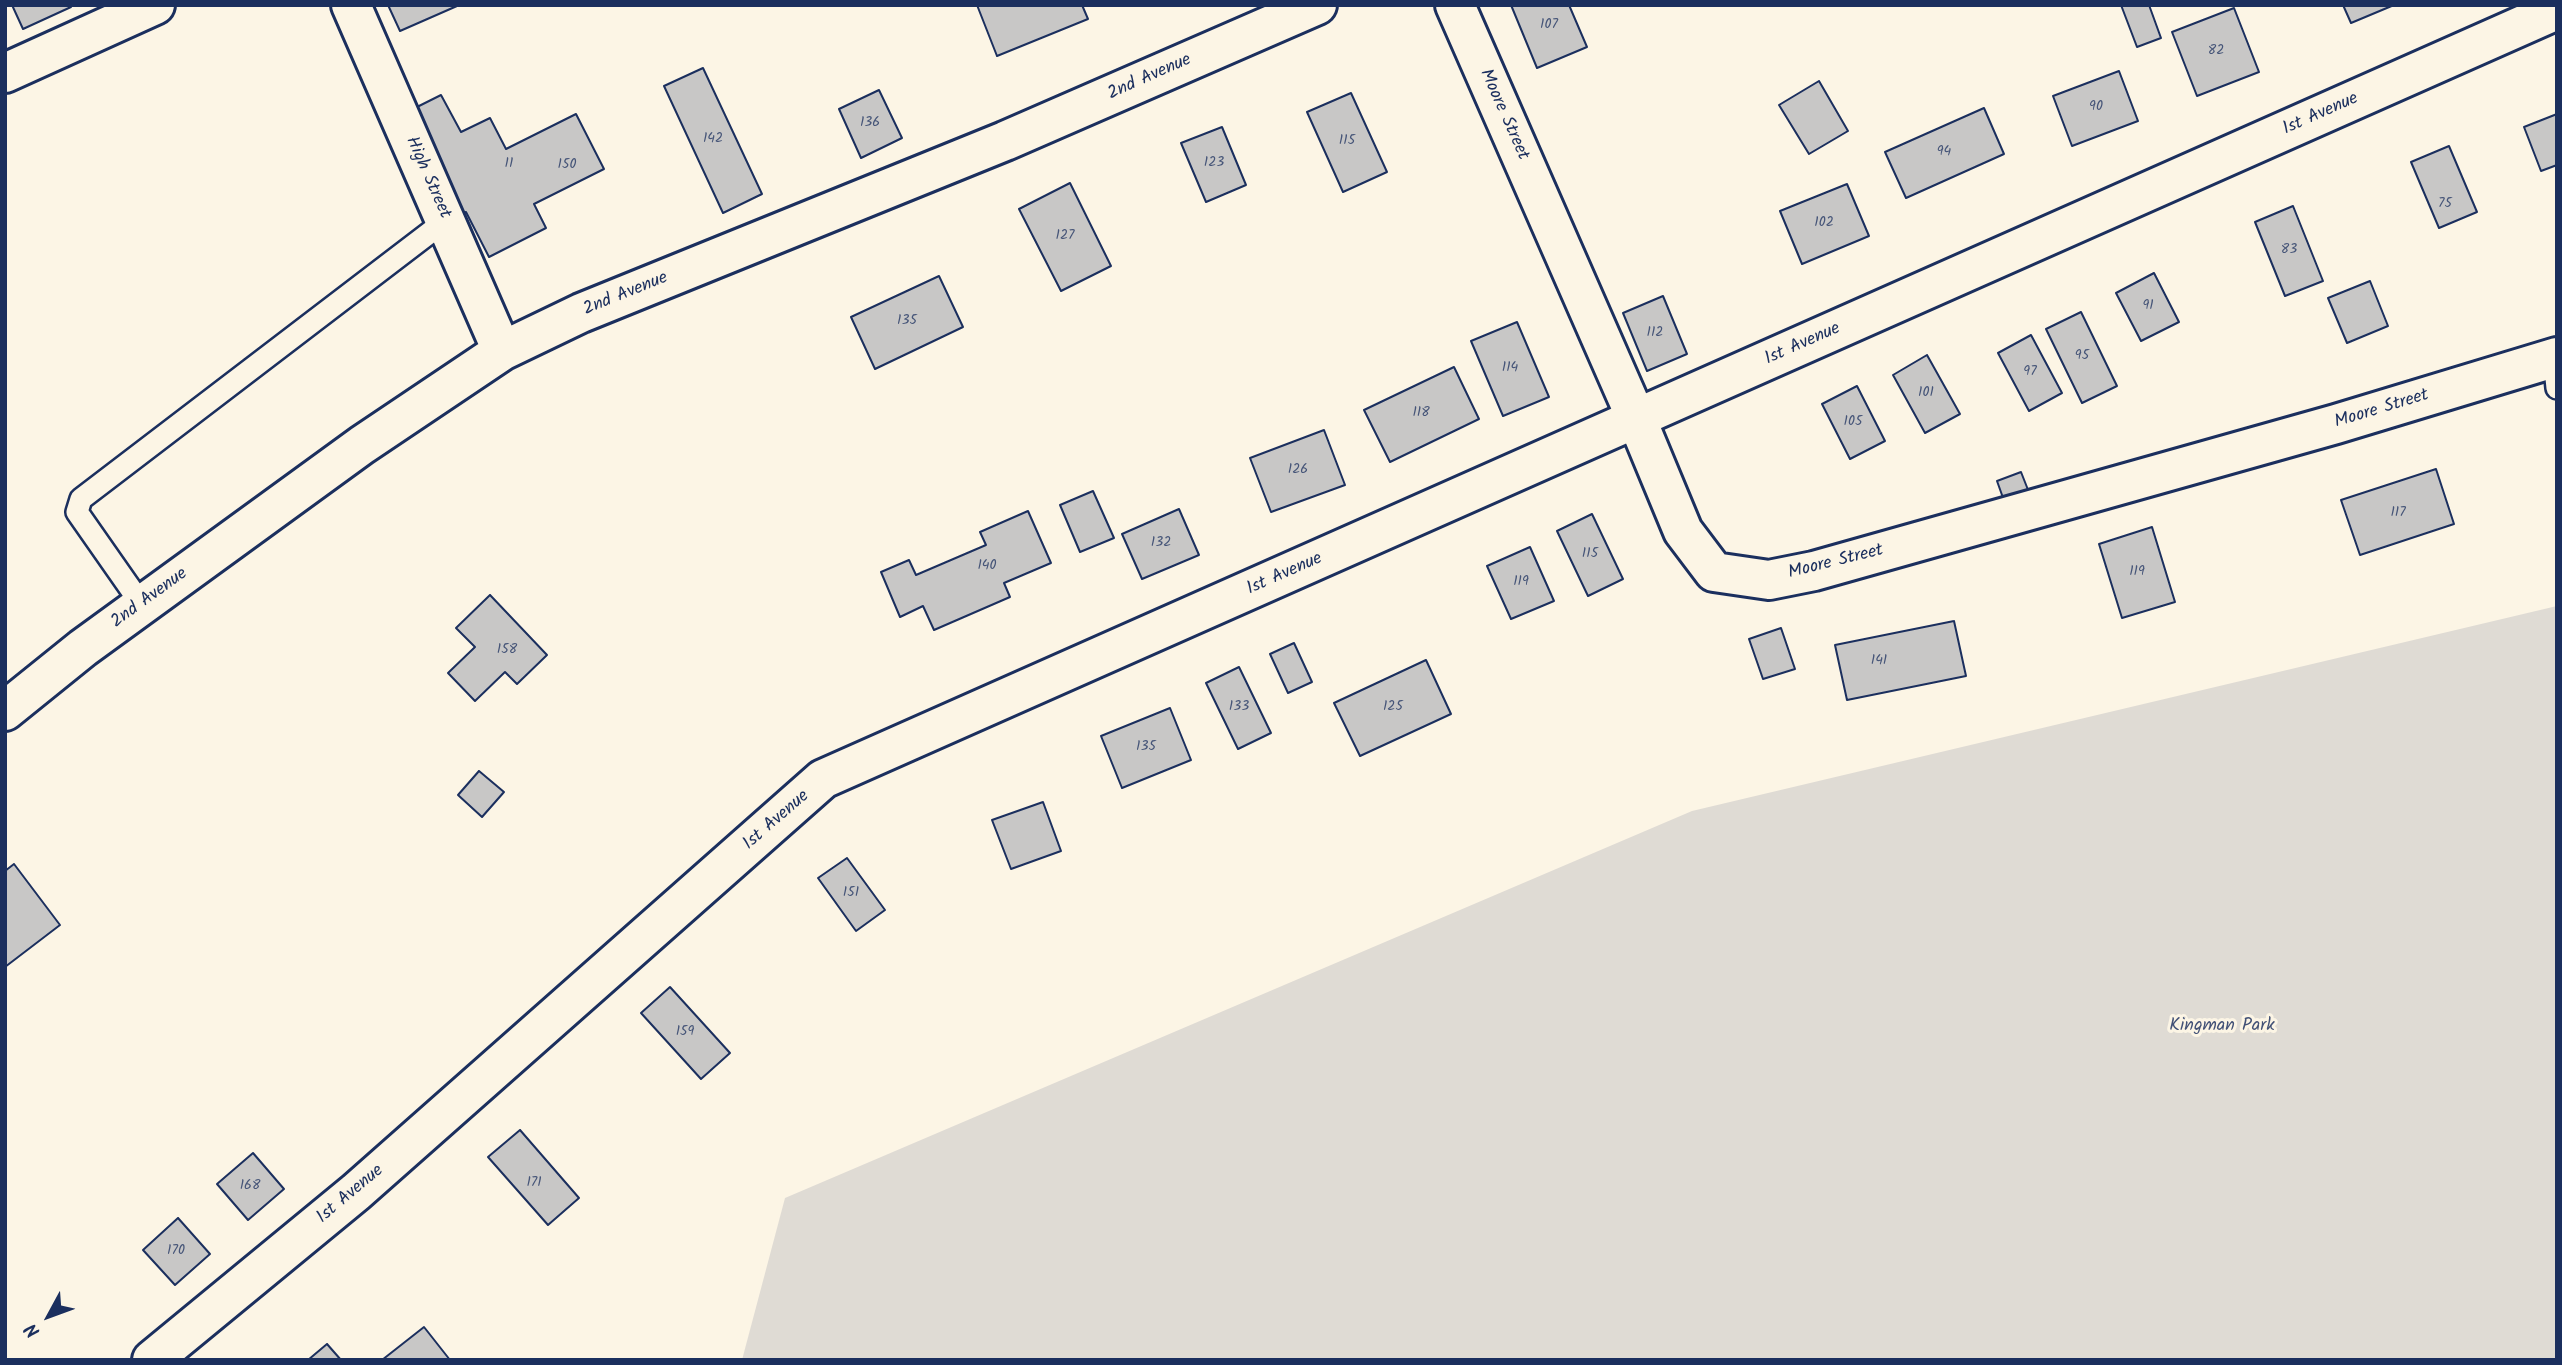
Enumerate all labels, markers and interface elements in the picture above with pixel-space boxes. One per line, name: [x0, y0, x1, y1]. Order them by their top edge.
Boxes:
house number: 107: [1540, 18, 1558, 34]
house number: 82: [2208, 44, 2224, 60]
street label: 2nd Avenue: [1105, 50, 1195, 106]
street label: Moore Street: [1473, 66, 1533, 164]
street label: 1st Avenue: [2280, 89, 2362, 141]
house number: 90: [2089, 100, 2103, 116]
house number: 136: [860, 116, 880, 132]
house number: 142: [703, 132, 723, 148]
street label: High Street: [399, 134, 455, 222]
house number: 115: [1339, 134, 1355, 150]
house number: 94: [1937, 145, 1951, 161]
house number: 123: [1204, 156, 1224, 172]
house number: 11: [505, 157, 513, 173]
house number: 150: [558, 158, 576, 174]
house number: 75: [2438, 197, 2452, 213]
house number: 102: [1814, 216, 1834, 232]
house number: 127: [1056, 229, 1074, 245]
house number: 83: [2281, 243, 2297, 259]
street label: 2nd Avenue: [581, 268, 671, 322]
house number: 91: [2142, 299, 2154, 315]
house number: 135: [897, 314, 917, 330]
street label: 1st Avenue: [1762, 319, 1844, 371]
house number: 112: [1647, 326, 1663, 342]
house number: 95: [2075, 349, 2089, 365]
house number: 114: [1502, 361, 1518, 377]
house number: 97: [2023, 365, 2037, 381]
street label: Moore Street: [2332, 385, 2432, 435]
house number: 101: [1918, 386, 1934, 402]
house number: 118: [1412, 406, 1430, 422]
house number: 105: [1844, 415, 1862, 431]
house number: 126: [1288, 463, 1308, 479]
house number: 117: [2390, 506, 2406, 522]
house number: 132: [1151, 536, 1171, 552]
street label: Moore Street: [1786, 541, 1886, 585]
house number: 115: [1582, 547, 1598, 563]
street label: 1st Avenue: [1244, 549, 1326, 601]
house number: 140: [977, 559, 997, 575]
street label: 2nd Avenue: [108, 564, 192, 634]
house number: 119: [2129, 565, 2145, 581]
house number: 119: [1513, 575, 1529, 591]
house number: 158: [497, 643, 517, 659]
house number: 141: [1871, 654, 1887, 670]
house number: 133: [1229, 700, 1249, 716]
house number: 125: [1383, 700, 1403, 716]
house number: 135: [1136, 740, 1156, 756]
street label: 1st Avenue: [740, 786, 814, 856]
house number: 151: [843, 886, 859, 902]
park label: Kingman Park: [2169, 1016, 2275, 1038]
house number: 159: [676, 1025, 694, 1041]
street label: 1st Avenue: [313, 1161, 389, 1229]
house number: 171: [526, 1176, 542, 1192]
house number: 168: [240, 1179, 260, 1195]
house number: 170: [167, 1244, 185, 1260]
north arrow: [14, 1281, 84, 1351]
text: N: [18, 1315, 48, 1344]

